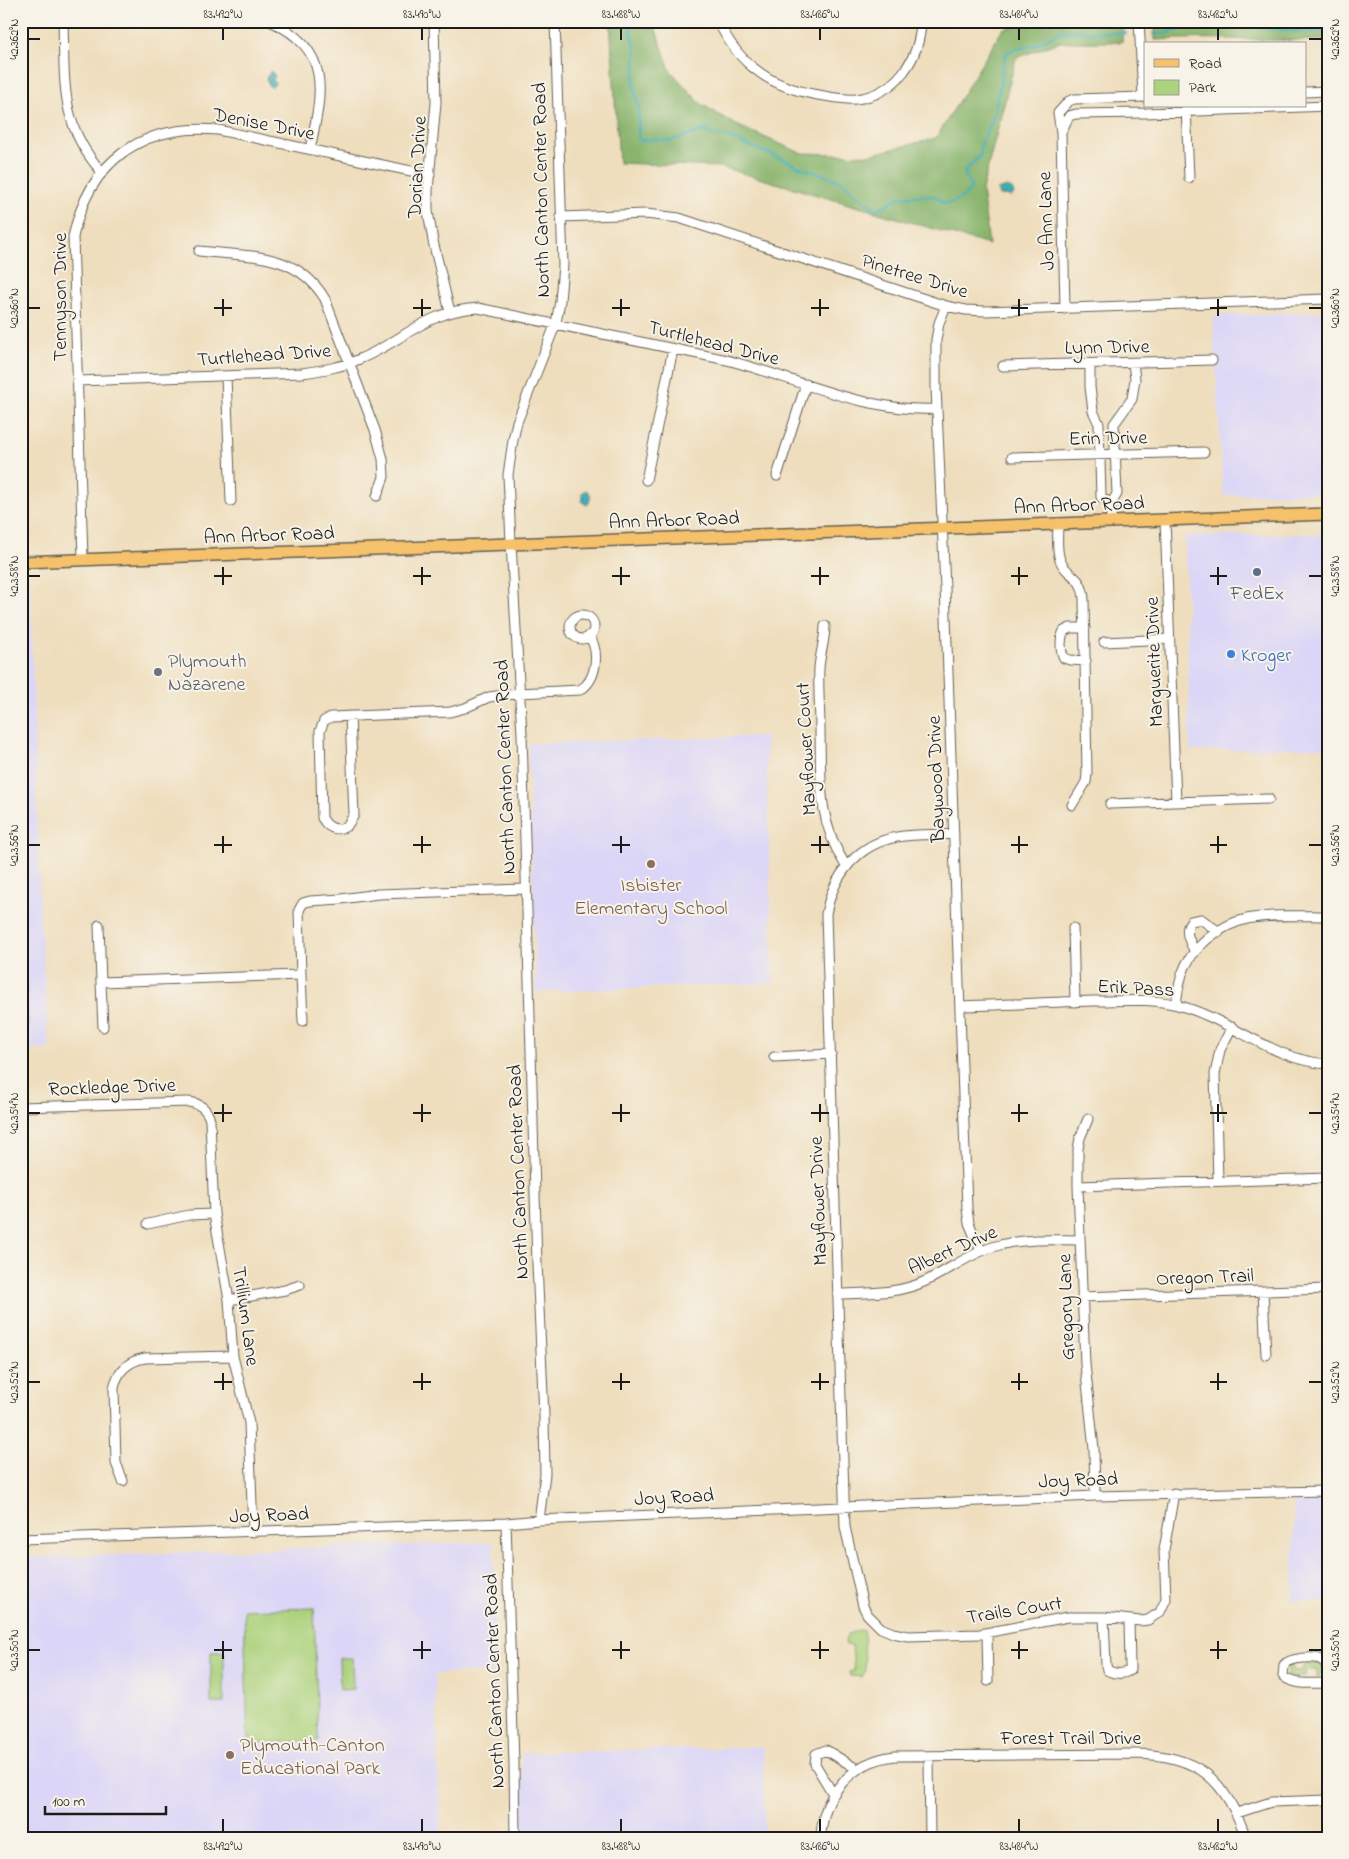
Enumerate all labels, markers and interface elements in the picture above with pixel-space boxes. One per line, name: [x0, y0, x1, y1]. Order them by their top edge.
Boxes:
text: 83.492°W: [204, 6, 242, 24]
text: 83.490°W: [403, 6, 441, 24]
text: 83.488°W: [602, 6, 640, 24]
text: 83.486°W: [800, 6, 840, 24]
text: 83.484°W: [1000, 6, 1038, 24]
text: 83.482°W: [1198, 6, 1238, 24]
text: 42.362°N: [6, 19, 24, 59]
text: 42.362°N: [1327, 19, 1345, 59]
legend: [1144, 42, 1306, 108]
text: Road: [1189, 53, 1222, 75]
text: Park: [1189, 77, 1217, 99]
street label: North Canton Center Road: [526, 82, 559, 298]
street label: Denise Drive: [209, 101, 317, 150]
street label: Dorian Drive: [401, 115, 436, 220]
street label: Jo Ann Lane: [1031, 171, 1064, 271]
street label: Tennyson Drive: [47, 233, 76, 361]
street label: Pinetree Drive: [857, 247, 971, 307]
text: 42.360°N: [6, 288, 24, 328]
text: 42.360°N: [1327, 288, 1345, 328]
street label: Turtlehead Drive: [645, 314, 782, 375]
street label: Lynn Drive: [1064, 333, 1150, 364]
street label: Turtlehead Drive: [196, 337, 332, 376]
street label: Erin Drive: [1069, 424, 1148, 455]
street label: Ann Arbor Road: [1013, 490, 1145, 523]
street label: Ann Arbor Road: [608, 505, 740, 538]
street label: Ann Arbor Road: [203, 520, 335, 553]
text: 42.358°N: [6, 556, 24, 597]
text: 42.358°N: [1327, 556, 1345, 597]
marker: FedEx: [1251, 566, 1263, 578]
place label: FedEx: [1229, 580, 1284, 609]
street label: Marguerite Drive: [1139, 596, 1173, 728]
place label: Kroger: [1241, 642, 1292, 672]
place label: Plymouth Nazarene: [168, 648, 246, 700]
marker: Kroger: [1225, 648, 1237, 660]
street label: North Canton Center Road: [488, 659, 525, 875]
marker: Plymouth Nazarene: [152, 666, 164, 678]
street label: Mayflower Court: [790, 681, 825, 816]
street label: Baywood Drive: [921, 715, 954, 844]
text: 42.356°N: [6, 824, 24, 866]
text: 42.356°N: [1327, 824, 1345, 866]
marker: Isbister Elementary School: [645, 858, 657, 870]
place label: Isbister Elementary School: [574, 872, 728, 924]
street label: Erik Pass: [1097, 973, 1175, 1006]
street label: North Canton Center Road: [501, 1064, 538, 1280]
street label: Rockledge Drive: [48, 1072, 176, 1106]
text: 42.354°N: [6, 1092, 24, 1134]
text: 42.354°N: [1327, 1092, 1345, 1134]
street label: Mayflower Drive: [803, 1136, 836, 1266]
street label: Albert Drive: [904, 1219, 1002, 1284]
street label: Gregory Lane: [1051, 1253, 1085, 1361]
street label: Oregon Trail: [1156, 1262, 1255, 1296]
street label: Trillium Lane: [223, 1265, 266, 1368]
text: 42.352°N: [6, 1361, 24, 1403]
text: 42.352°N: [1327, 1361, 1345, 1403]
street label: Joy Road: [1038, 1466, 1118, 1497]
street label: Joy Road: [634, 1482, 715, 1515]
street label: Joy Road: [229, 1501, 309, 1532]
street label: North Canton Center Road: [477, 1573, 514, 1789]
street label: Trails Court: [965, 1590, 1064, 1633]
text: 42.350°N: [6, 1629, 24, 1671]
text: 42.350°N: [1327, 1629, 1345, 1671]
street label: Forest Trail Drive: [1000, 1725, 1141, 1754]
place label: Plymouth-Canton Educational Park: [240, 1732, 385, 1784]
marker: Plymouth-Canton Educational Park: [224, 1749, 236, 1761]
scale bar: [45, 1784, 166, 1816]
text: 100 m: [52, 1791, 85, 1813]
text: 83.492°W: [204, 1838, 242, 1856]
text: 83.490°W: [403, 1838, 441, 1856]
text: 83.488°W: [602, 1838, 640, 1856]
text: 83.486°W: [800, 1838, 840, 1856]
text: 83.484°W: [1000, 1838, 1038, 1856]
text: 83.482°W: [1198, 1838, 1238, 1856]

